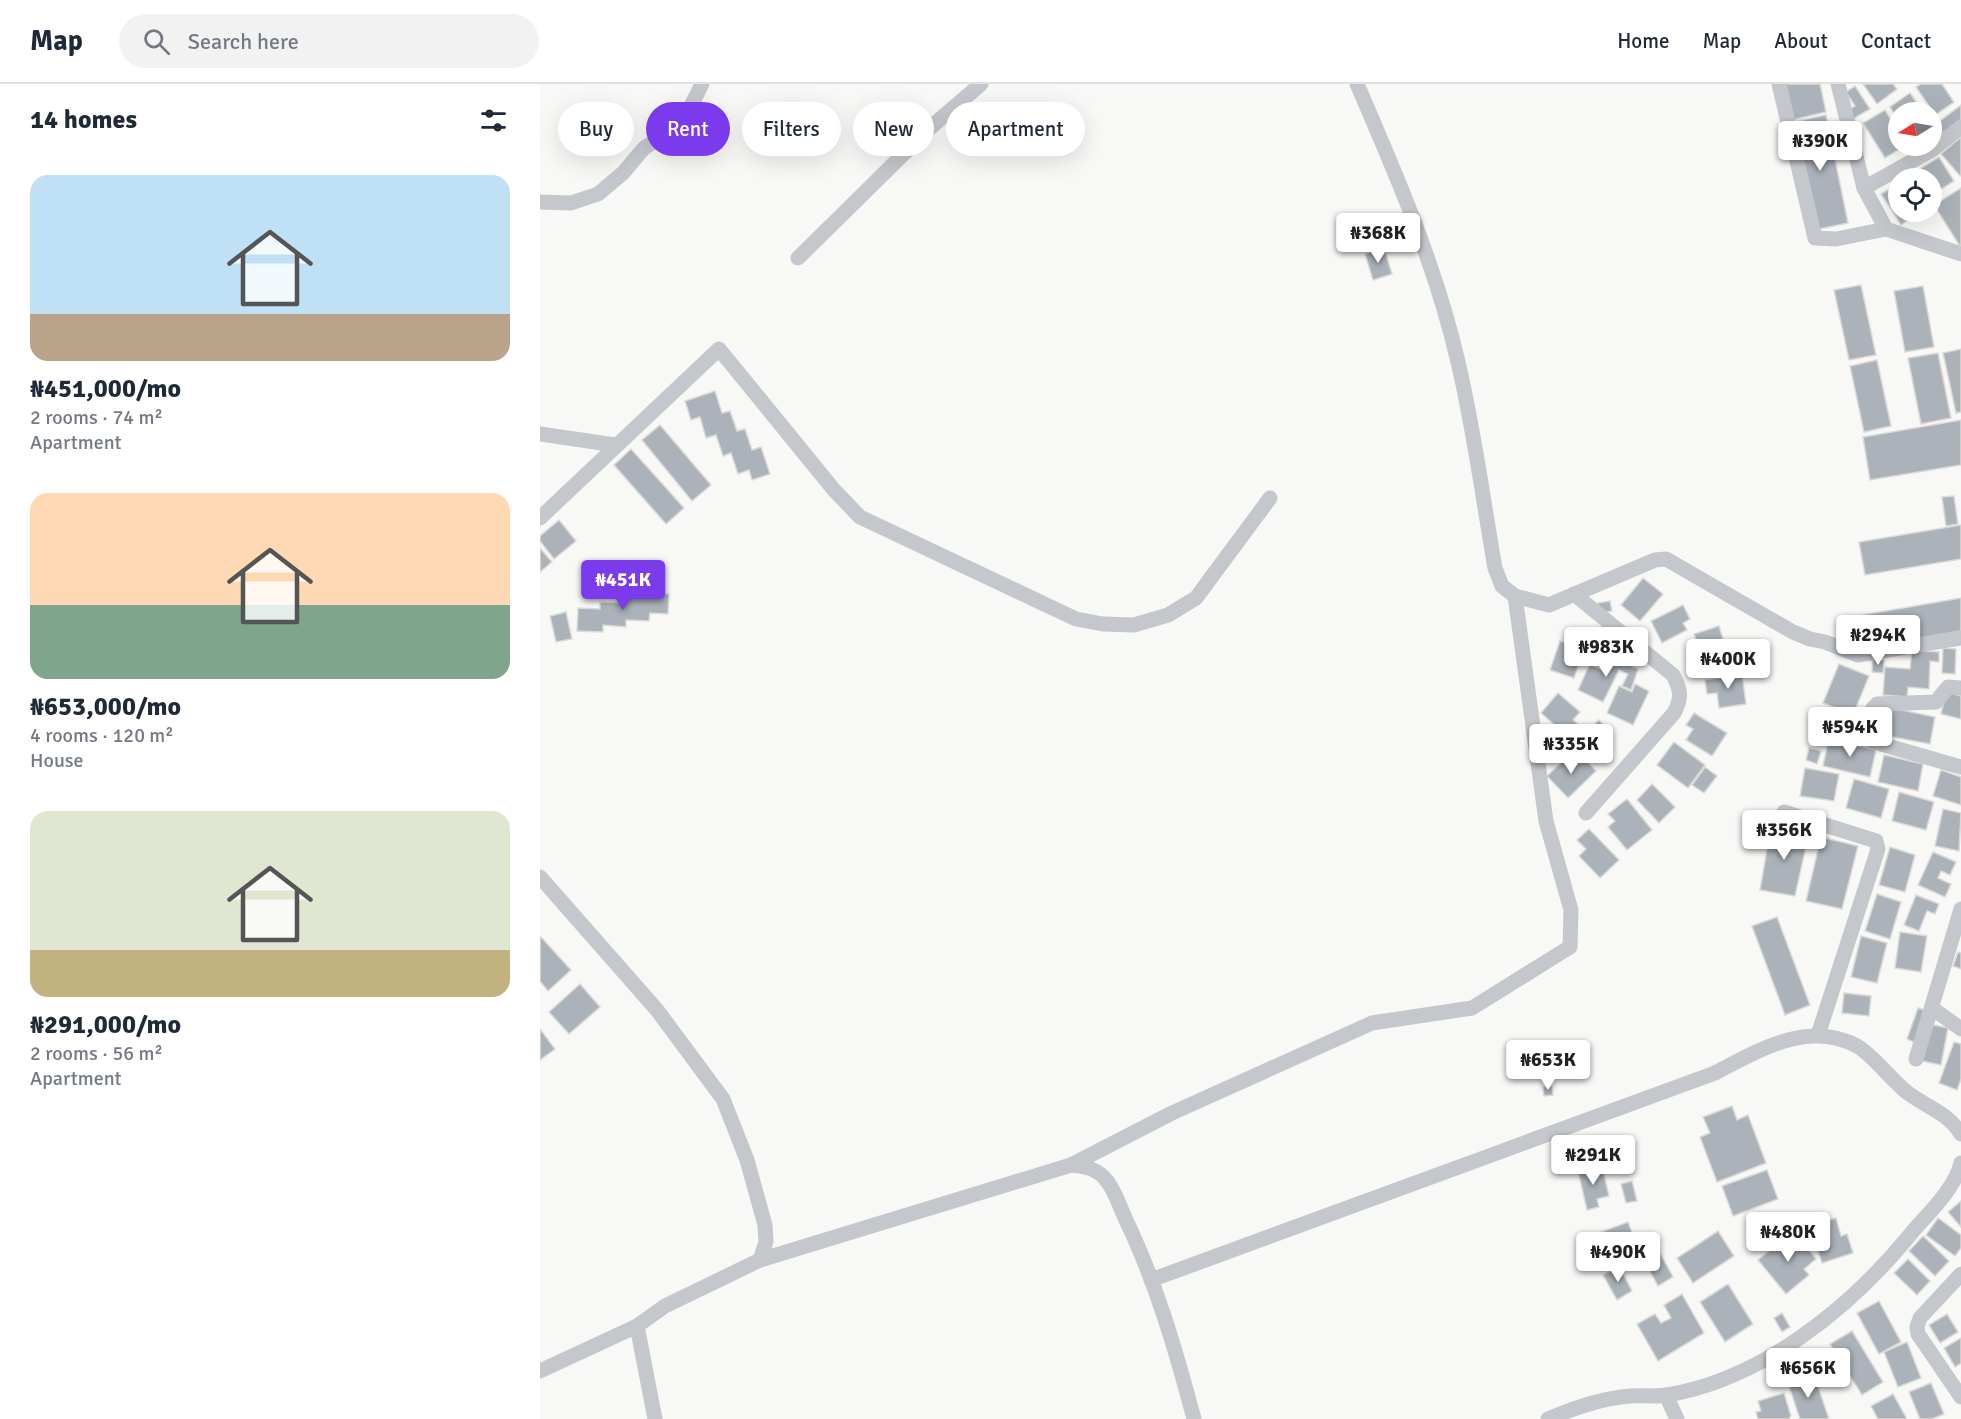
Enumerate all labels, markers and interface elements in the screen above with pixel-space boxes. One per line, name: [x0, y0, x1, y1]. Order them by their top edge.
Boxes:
search box: [119, 14, 539, 68]
text: Map: [30, 24, 83, 58]
icon: search: [140, 25, 173, 58]
text: Search here: [188, 28, 299, 55]
text: Home: [1617, 28, 1670, 54]
text: Map: [1703, 28, 1741, 54]
text: About: [1774, 28, 1828, 54]
text: Contact: [1861, 28, 1931, 54]
chip: Buy: [558, 102, 634, 156]
chip: Rent: [646, 102, 730, 156]
chip: Filters: [742, 102, 841, 156]
chip: New: [853, 102, 934, 156]
chip: Apartment: [946, 102, 1085, 156]
north arrow: [1888, 102, 1942, 156]
map controls: [1888, 102, 1942, 222]
text: 14 homes: [30, 104, 137, 136]
icon: filters: [477, 104, 510, 137]
pin: ₦390K: [1778, 121, 1862, 172]
text: ₦390K: [1792, 128, 1848, 153]
button: locate: [1888, 168, 1942, 222]
pin: ₦368K: [1336, 213, 1420, 264]
icon: home: [216, 214, 324, 322]
text: ₦368K: [1350, 220, 1406, 245]
text: ₦451,000/mo: [30, 373, 181, 405]
text: 2 rooms · 74 m²: [30, 405, 163, 430]
text: Apartment: [30, 430, 122, 455]
icon: home: [216, 532, 324, 640]
pin: ₦451K: [581, 560, 665, 611]
text: ₦451K: [595, 567, 651, 592]
pin: ₦294K: [1836, 615, 1920, 666]
text: ₦294K: [1850, 622, 1906, 647]
pin: ₦983K: [1564, 627, 1648, 678]
text: ₦983K: [1578, 634, 1634, 659]
pin: ₦400K: [1686, 639, 1770, 690]
text: ₦400K: [1700, 646, 1756, 671]
text: ₦653,000/mo: [30, 691, 181, 723]
pin: ₦594K: [1808, 707, 1892, 758]
text: ₦594K: [1822, 714, 1878, 739]
text: 4 rooms · 120 m²: [30, 723, 174, 748]
pin: ₦335K: [1529, 724, 1613, 775]
text: ₦335K: [1543, 731, 1599, 756]
text: House: [30, 748, 84, 773]
pin: ₦356K: [1742, 810, 1826, 861]
text: ₦356K: [1756, 817, 1812, 842]
icon: home: [216, 850, 324, 958]
text: ₦291,000/mo: [30, 1009, 181, 1041]
pin: ₦653K: [1506, 1040, 1590, 1091]
text: 2 rooms · 56 m²: [30, 1041, 163, 1066]
text: ₦653K: [1520, 1047, 1576, 1072]
text: Apartment: [30, 1066, 122, 1091]
pin: ₦291K: [1551, 1135, 1635, 1186]
text: ₦291K: [1565, 1142, 1621, 1167]
pin: ₦480K: [1746, 1212, 1830, 1263]
text: ₦480K: [1760, 1219, 1816, 1244]
pin: ₦490K: [1576, 1232, 1660, 1283]
text: ₦490K: [1590, 1239, 1646, 1264]
pin: ₦656K: [1766, 1348, 1850, 1399]
text: ₦656K: [1780, 1355, 1836, 1380]

